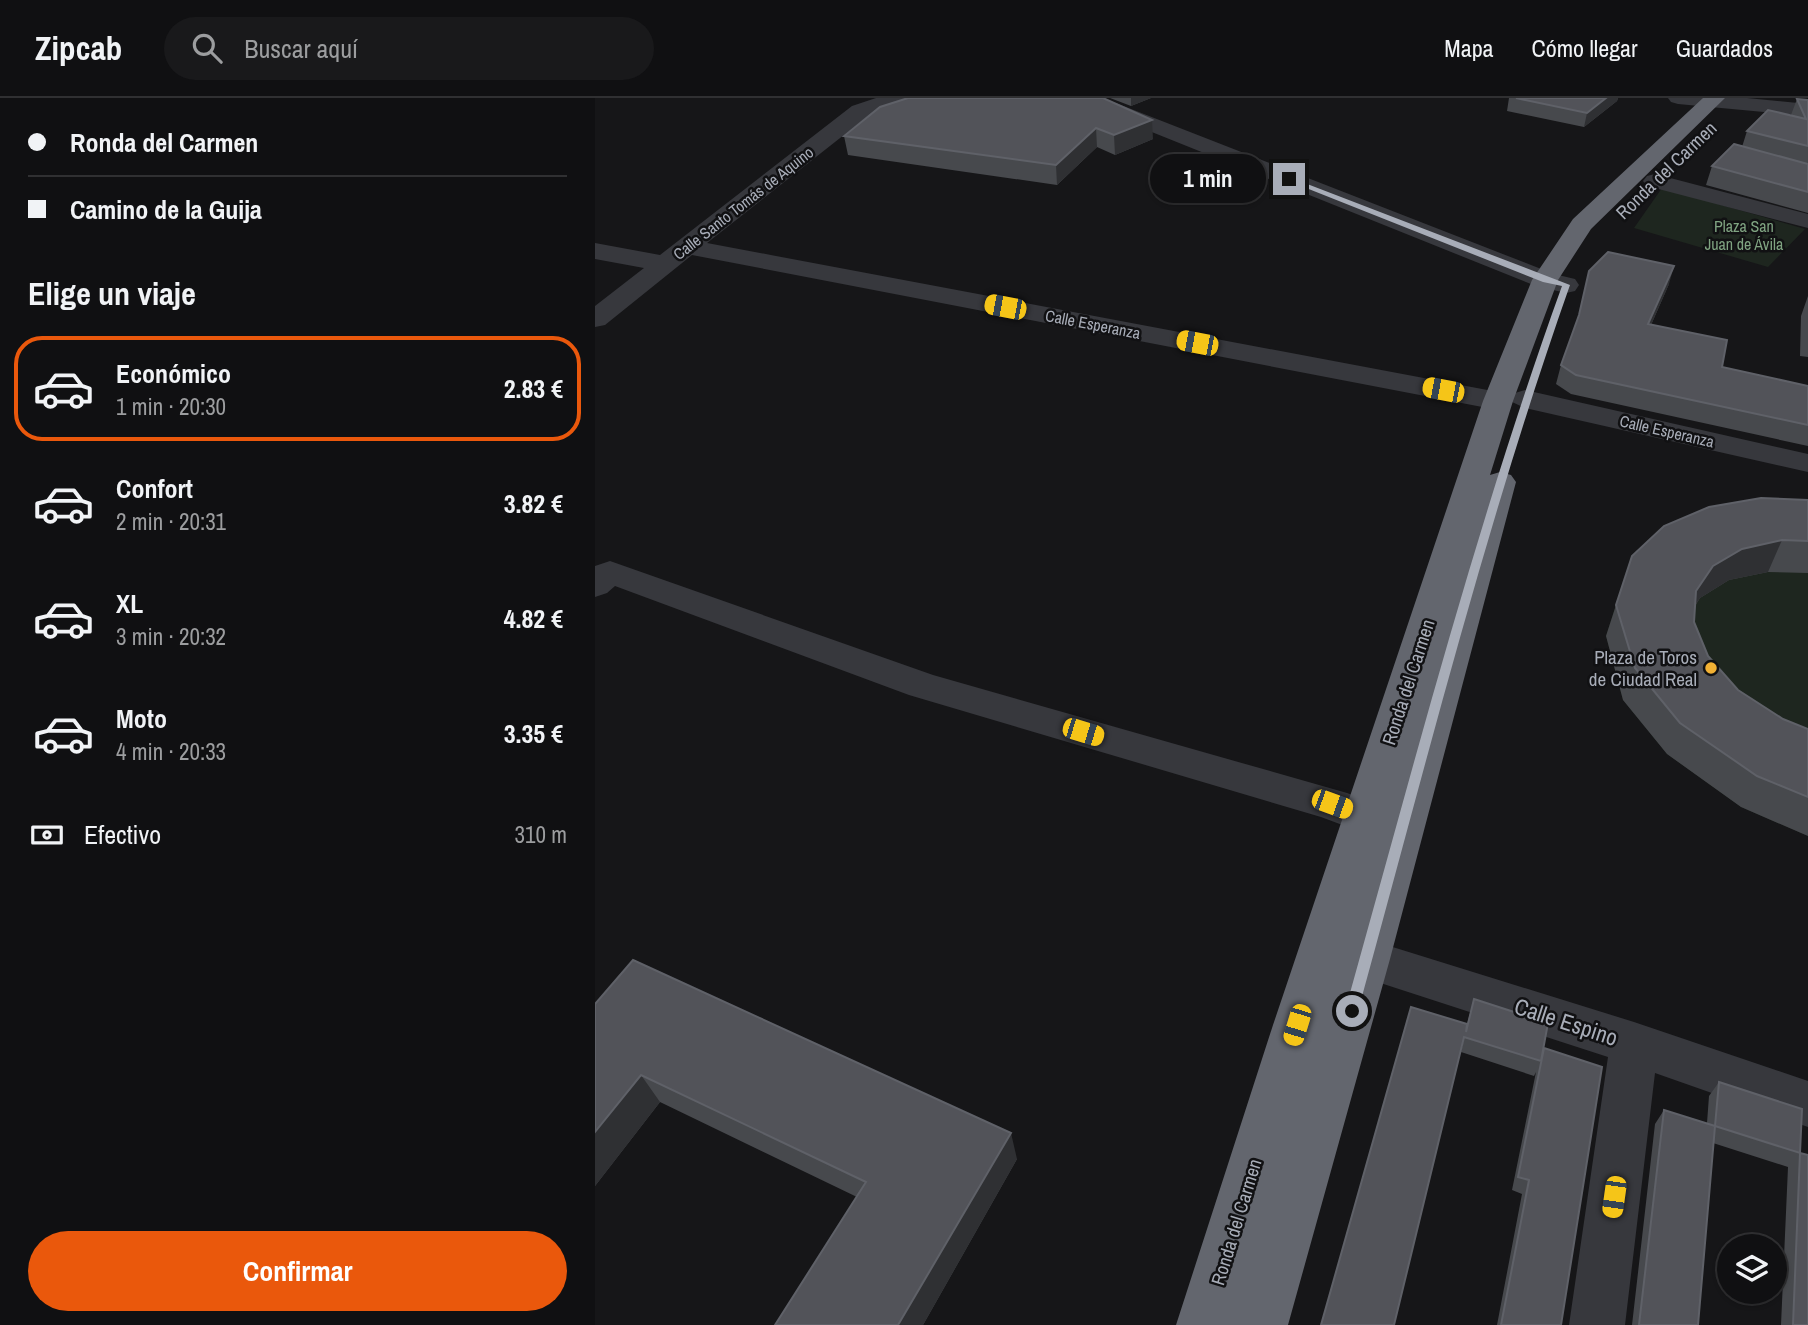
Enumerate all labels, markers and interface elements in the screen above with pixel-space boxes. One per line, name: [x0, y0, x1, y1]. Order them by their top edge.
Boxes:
search box: [164, 17, 654, 80]
text: Zipcab: [35, 26, 122, 70]
icon: search: [188, 29, 226, 67]
text: Buscar aquí: [244, 31, 358, 66]
text: Mapa: [1444, 32, 1494, 64]
text: Cómo llegar: [1532, 32, 1638, 64]
text: Guardados: [1676, 32, 1773, 64]
street label: Ronda del Carmen: [1610, 115, 1722, 225]
text: Ronda del Carmen: [70, 125, 258, 160]
street label: Calle Santo Tomás de Aquino: [668, 141, 818, 265]
callout: 1 min: [1149, 154, 1265, 204]
text: 1 min: [1183, 163, 1233, 194]
route end: [1273, 163, 1305, 195]
text: Camino de la Guija: [70, 192, 262, 227]
park label: Plaza San Juan de Ávila: [1705, 215, 1784, 255]
text: Elige un viaje: [28, 272, 196, 315]
car: [983, 293, 1028, 321]
street label: Calle Esperanza: [1044, 304, 1143, 344]
car: [1175, 329, 1220, 357]
text: Económico: [116, 356, 231, 391]
icon: car: [32, 357, 95, 420]
text: 2.83 €: [504, 371, 563, 406]
car: [1421, 376, 1466, 404]
text: 1 min · 20:30: [116, 391, 226, 422]
street label: Calle Esperanza: [1618, 409, 1717, 453]
text: Confort: [116, 471, 193, 506]
icon: car: [32, 472, 95, 535]
text: 3.82 €: [504, 486, 563, 521]
text: 2 min · 20:31: [116, 506, 226, 537]
text: XL: [116, 586, 143, 621]
icon: car: [32, 587, 95, 650]
text: 4.82 €: [504, 601, 563, 636]
street label: Ronda del Carmen: [1375, 616, 1441, 748]
text: 3 min · 20:32: [116, 621, 226, 652]
place label: Plaza de Toros de Ciudad Real: [1589, 644, 1697, 692]
marker: Plaza de Toros de Ciudad Real: [1703, 660, 1719, 676]
text: Moto: [116, 701, 167, 736]
icon: car: [32, 702, 95, 765]
text: 3.35 €: [504, 716, 563, 751]
car: [1060, 716, 1107, 748]
text: 4 min · 20:33: [116, 736, 226, 767]
car: [1309, 787, 1356, 821]
icon: cash: [28, 816, 66, 854]
text: Efectivo: [84, 817, 161, 852]
text: 310 m: [515, 819, 567, 850]
street label: Calle Espino: [1511, 990, 1622, 1053]
route start: [1336, 995, 1368, 1027]
car: [1281, 1002, 1314, 1048]
street label: Ronda del Carmen: [1204, 1156, 1268, 1288]
car: [1601, 1175, 1628, 1219]
button: Confirmar: [28, 1231, 567, 1311]
map controls: [1717, 1234, 1787, 1304]
button: layers: [1717, 1234, 1787, 1304]

